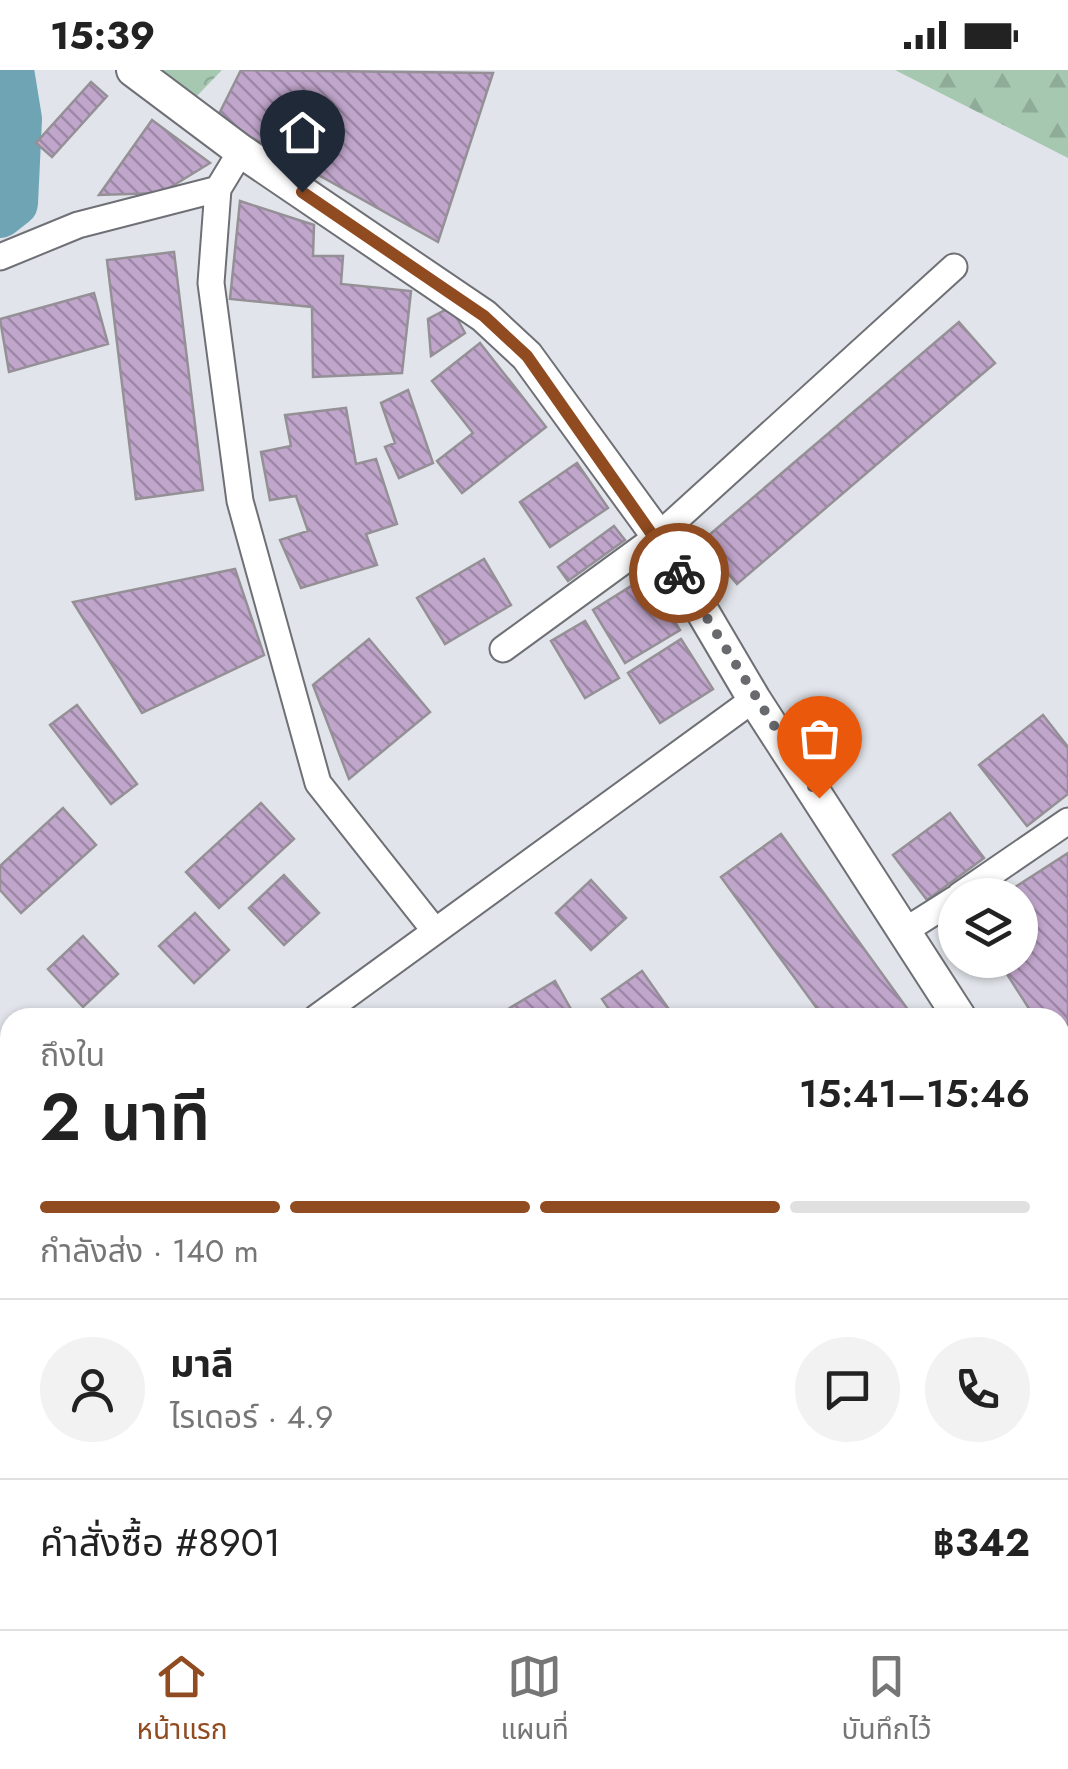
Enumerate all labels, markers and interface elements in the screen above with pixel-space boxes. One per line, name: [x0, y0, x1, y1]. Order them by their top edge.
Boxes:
text: 15:39: [50, 8, 155, 63]
pin: [260, 90, 345, 193]
icon: home: [275, 105, 330, 160]
courier: [629, 523, 729, 623]
icon: bike: [652, 546, 707, 601]
pin: [777, 696, 862, 799]
icon: bag: [792, 711, 847, 766]
map controls: [938, 878, 1038, 978]
button: layers: [938, 878, 1038, 978]
text: ถึงใน: [40, 1032, 105, 1078]
text: 15:41–15:46: [799, 1066, 1030, 1121]
text: 2 นาที: [40, 1070, 210, 1164]
text: กำลังส่ง · 140 m: [40, 1228, 259, 1274]
text: มาลี: [170, 1336, 234, 1391]
button: person: [40, 1337, 145, 1442]
button: chat: [795, 1337, 900, 1442]
button: phone: [925, 1337, 1030, 1442]
text: ไรเดอร์ · 4.9: [170, 1394, 333, 1440]
text: คำสั่งซื้อ #8901: [40, 1515, 281, 1570]
text: ฿342: [933, 1515, 1030, 1570]
tab: หน้าแรก: [136, 1649, 228, 1752]
tab: แผนที่: [500, 1649, 569, 1752]
tab: บันทึกไว้: [842, 1649, 932, 1752]

